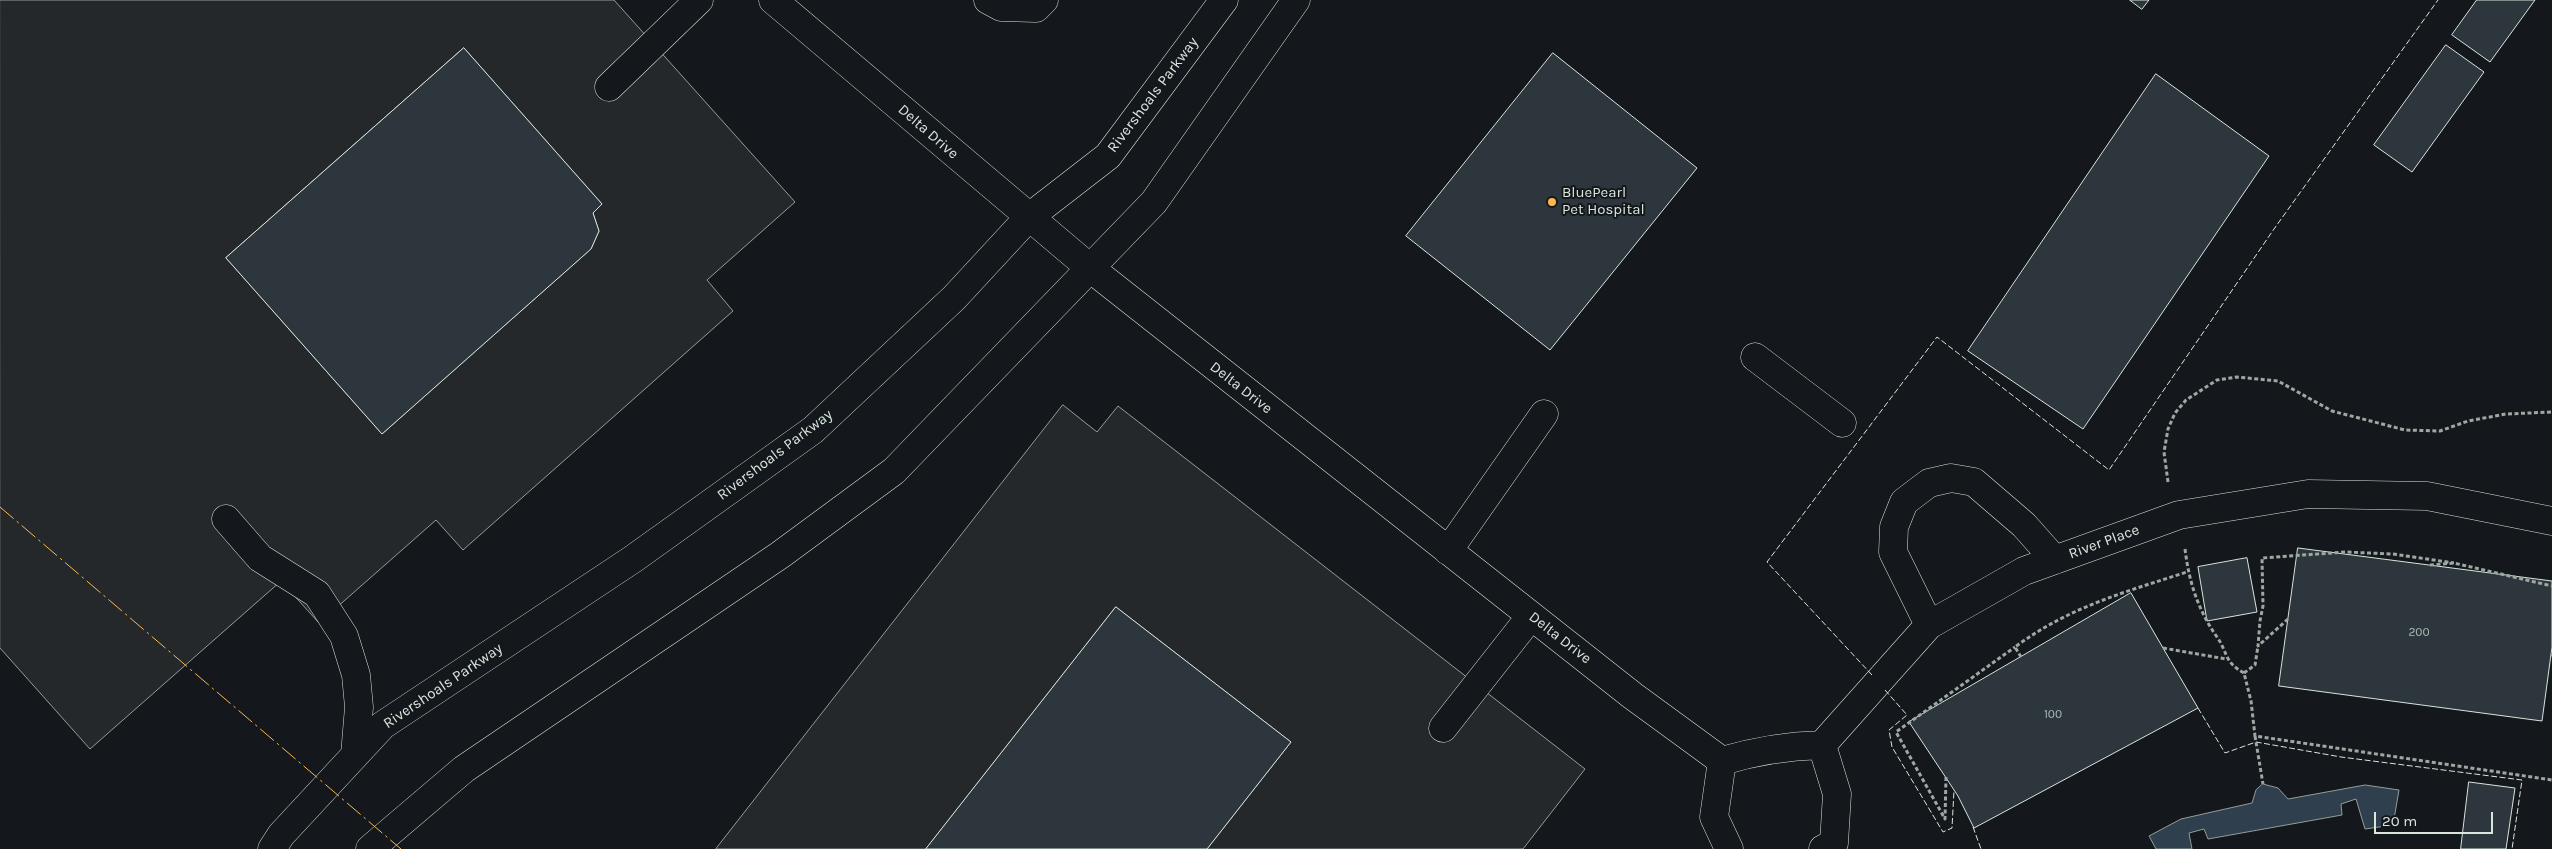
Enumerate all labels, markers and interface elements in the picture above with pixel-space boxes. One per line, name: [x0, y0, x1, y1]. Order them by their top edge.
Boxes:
street label: Rivershoals Parkway: [1104, 34, 1202, 156]
street label: Delta Drive: [894, 101, 962, 163]
place label: BluePearl Pet Hospital: [1562, 184, 1645, 219]
marker: BluePearl Pet Hospital: [1546, 196, 1558, 208]
street label: Delta Drive: [1206, 358, 1276, 418]
street label: Rivershoals Parkway: [714, 406, 836, 504]
street label: River Place: [2066, 521, 2142, 563]
street label: Delta Drive: [1525, 608, 1595, 668]
house number: 200: [2408, 626, 2430, 640]
street label: Rivershoals Parkway: [380, 639, 506, 733]
house number: 100: [2044, 708, 2062, 722]
scale bar: [2377, 802, 2496, 834]
text: 20 m: [2382, 812, 2417, 830]

